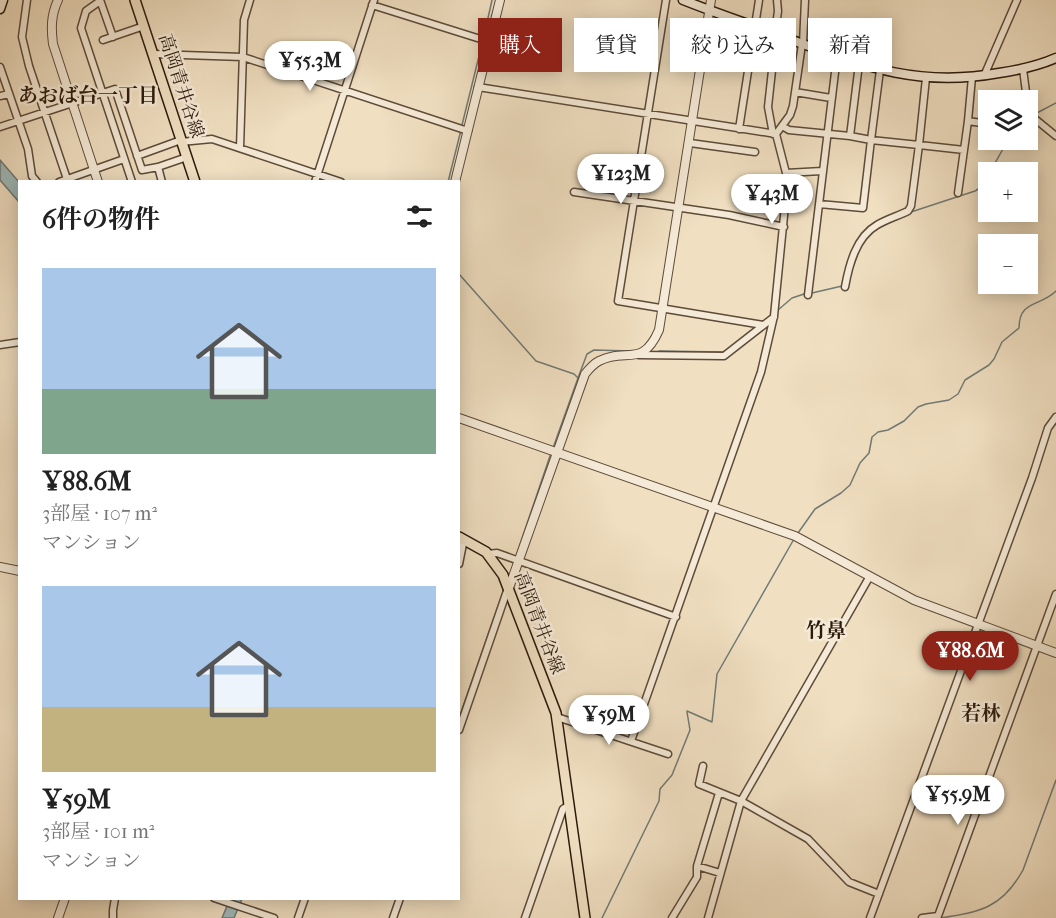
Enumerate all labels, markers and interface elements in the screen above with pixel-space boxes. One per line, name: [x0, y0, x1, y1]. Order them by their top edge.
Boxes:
chip: 購入: [478, 18, 562, 72]
chip: 賃貸: [574, 18, 658, 72]
chip: 絞り込み: [670, 18, 796, 72]
chip: 新着: [808, 18, 892, 72]
street label: 高岡青井谷線: [154, 31, 208, 141]
pin: ¥55.3M: [261, 41, 359, 92]
text: ¥55.3M: [278, 49, 342, 72]
district label: あおば台一丁目: [18, 84, 158, 107]
map controls: [978, 90, 1038, 294]
button: layers: [978, 90, 1038, 150]
pin: ¥123M: [579, 154, 663, 205]
text: ¥123M: [591, 162, 651, 185]
button: +: [978, 162, 1038, 222]
pin: ¥43M: [736, 174, 808, 225]
text: ¥43M: [745, 182, 799, 205]
icon: filters: [403, 200, 436, 233]
text: 6件の物件: [42, 204, 160, 235]
button: −: [978, 234, 1038, 294]
icon: home: [185, 307, 293, 415]
text: ¥88.6M: [42, 466, 131, 497]
text: 3部屋 · 107 m²: [42, 502, 157, 525]
text: マンション: [42, 531, 141, 554]
street label: 高岡青井谷線: [510, 569, 568, 677]
district label: 竹鼻: [806, 619, 846, 642]
icon: home: [185, 625, 293, 733]
pin: ¥88.6M: [921, 631, 1019, 682]
text: ¥88.6M: [936, 639, 1004, 662]
pin: ¥59M: [573, 695, 645, 746]
district label: 若林: [961, 702, 1001, 725]
text: ¥59M: [583, 703, 635, 726]
pin: ¥55.9M: [909, 775, 1007, 826]
text: ¥55.9M: [925, 783, 991, 806]
text: ¥59M: [42, 784, 111, 815]
text: 3部屋 · 101 m²: [42, 820, 154, 843]
text: マンション: [42, 849, 141, 872]

